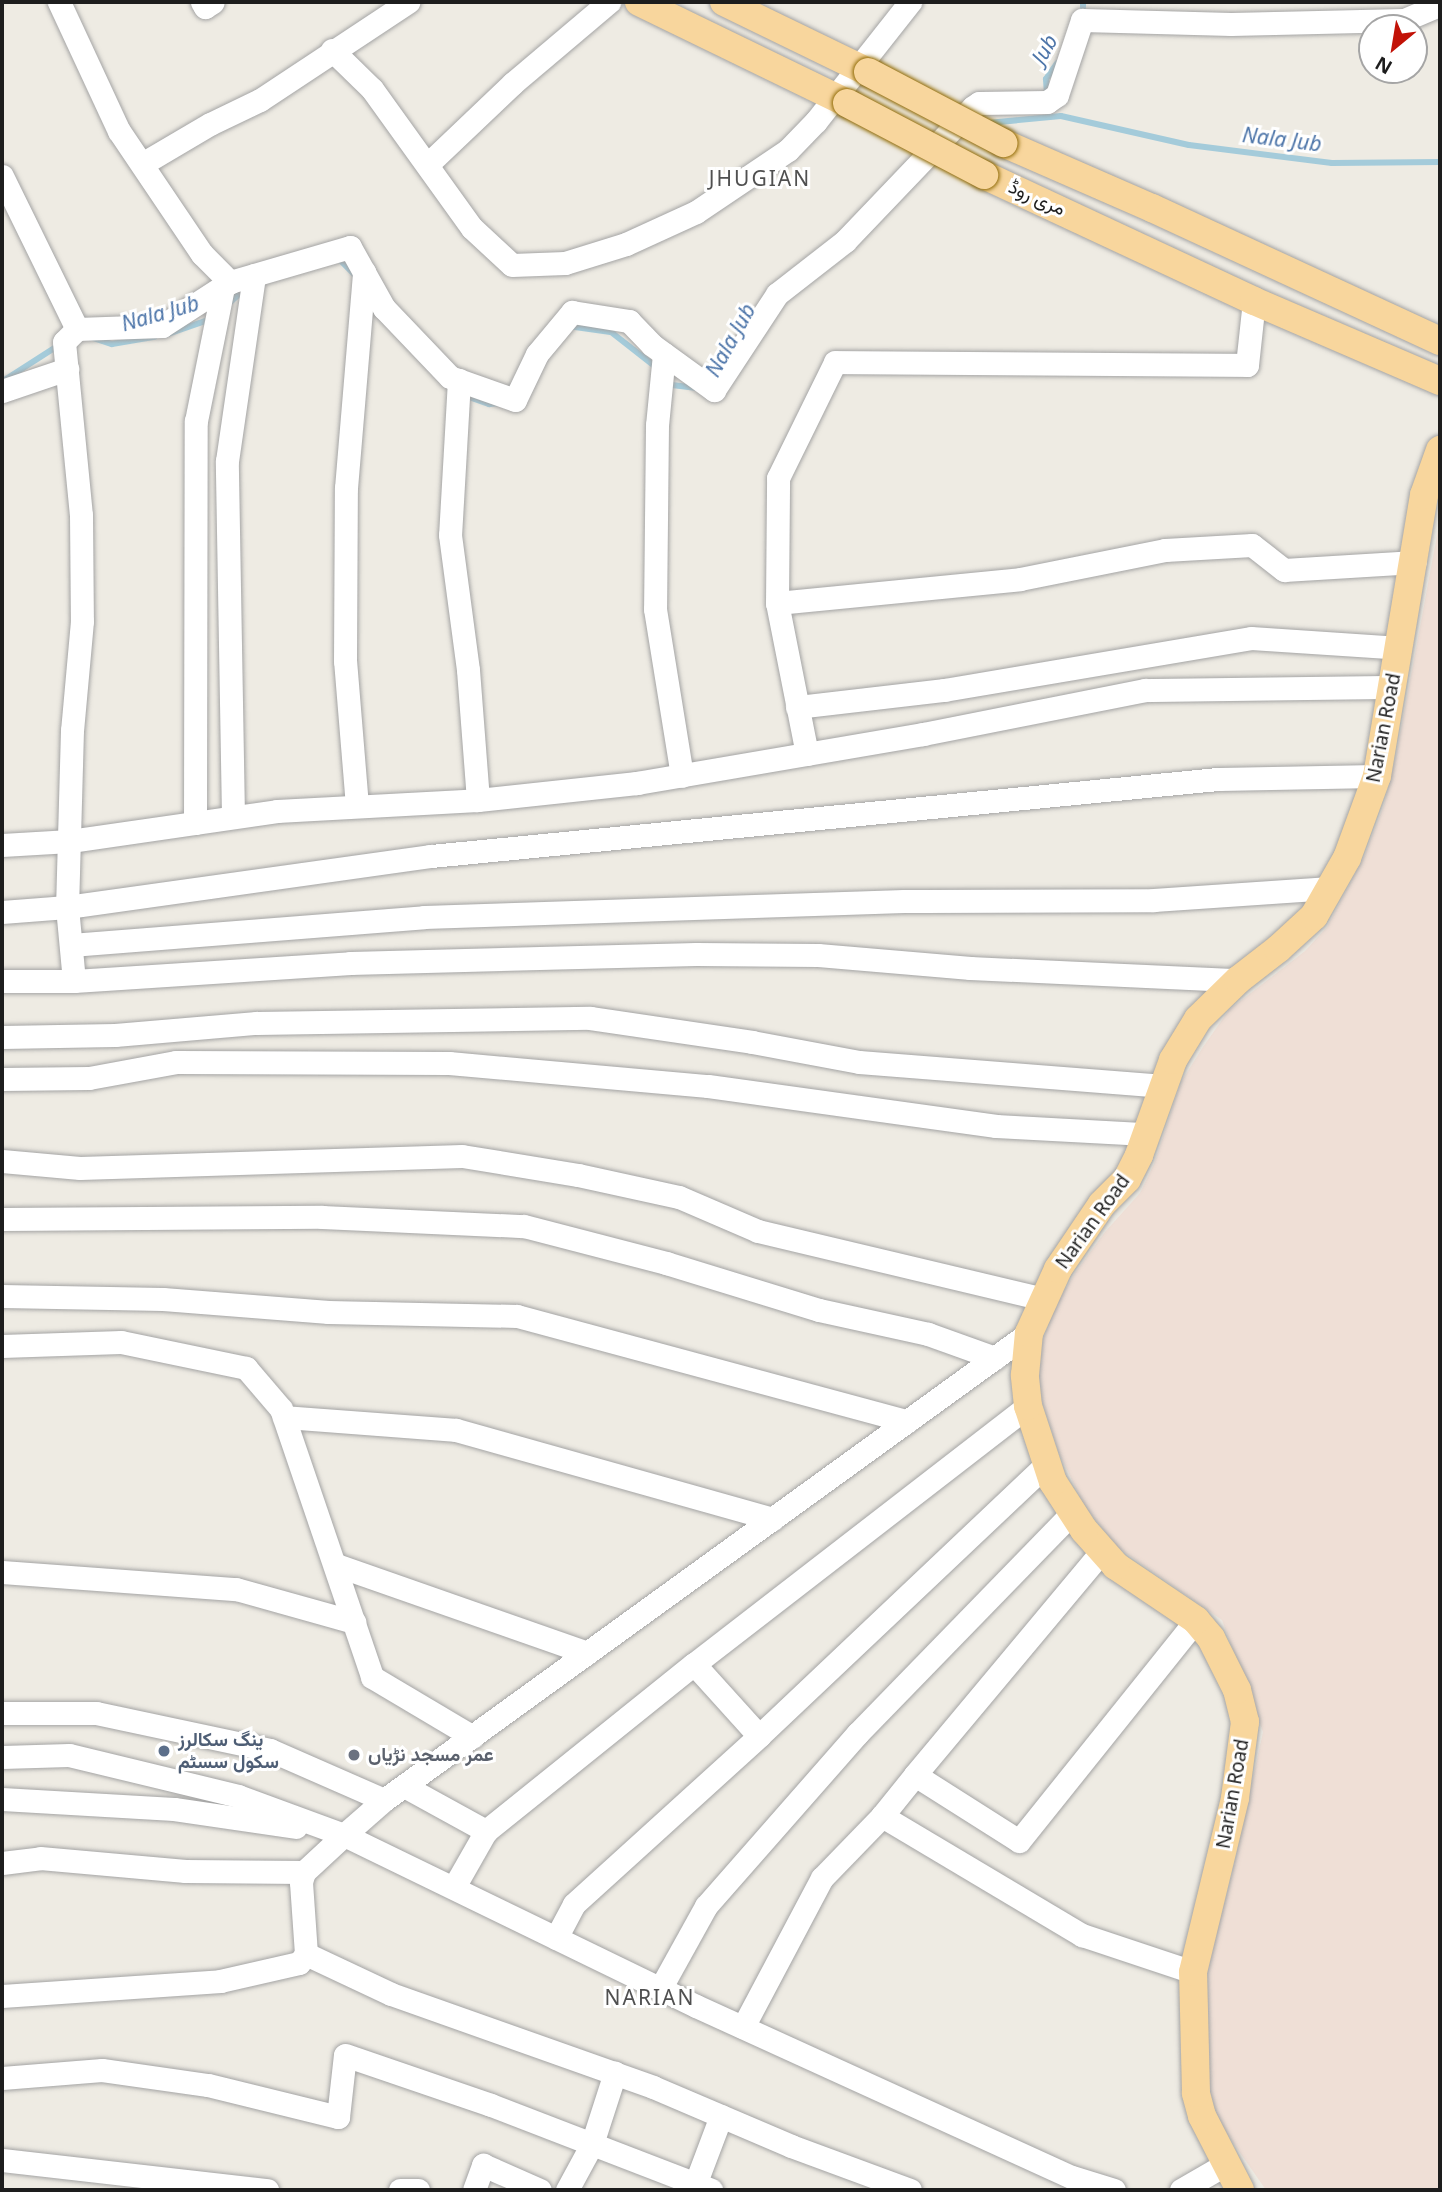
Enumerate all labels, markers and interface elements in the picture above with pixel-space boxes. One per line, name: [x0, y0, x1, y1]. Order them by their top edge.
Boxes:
north arrow: [1358, 14, 1428, 84]
water label: Jub: [1026, 30, 1062, 68]
text: N: [1370, 50, 1397, 81]
water label: Nala Jub: [1241, 122, 1323, 156]
district label: JHUGIAN: [710, 165, 810, 191]
street label: مری روڈ: [1005, 175, 1069, 221]
water label: Nala Jub: [118, 290, 202, 336]
water label: Nala Jub: [700, 299, 760, 381]
street label: Narian Road: [1362, 671, 1406, 785]
street label: Narian Road: [1051, 1170, 1135, 1274]
place label: ینگ سکالرز سکول سسٹم: [178, 1729, 279, 1773]
street label: Narian Road: [1212, 1737, 1254, 1851]
marker: ینگ سکالرز سکول سسٹم: [156, 1743, 172, 1759]
place label: عمر مسجد نڑیاں: [368, 1744, 494, 1766]
marker: عمر مسجد نڑیاں: [346, 1747, 362, 1763]
district label: NARIAN: [605, 1984, 695, 2010]

